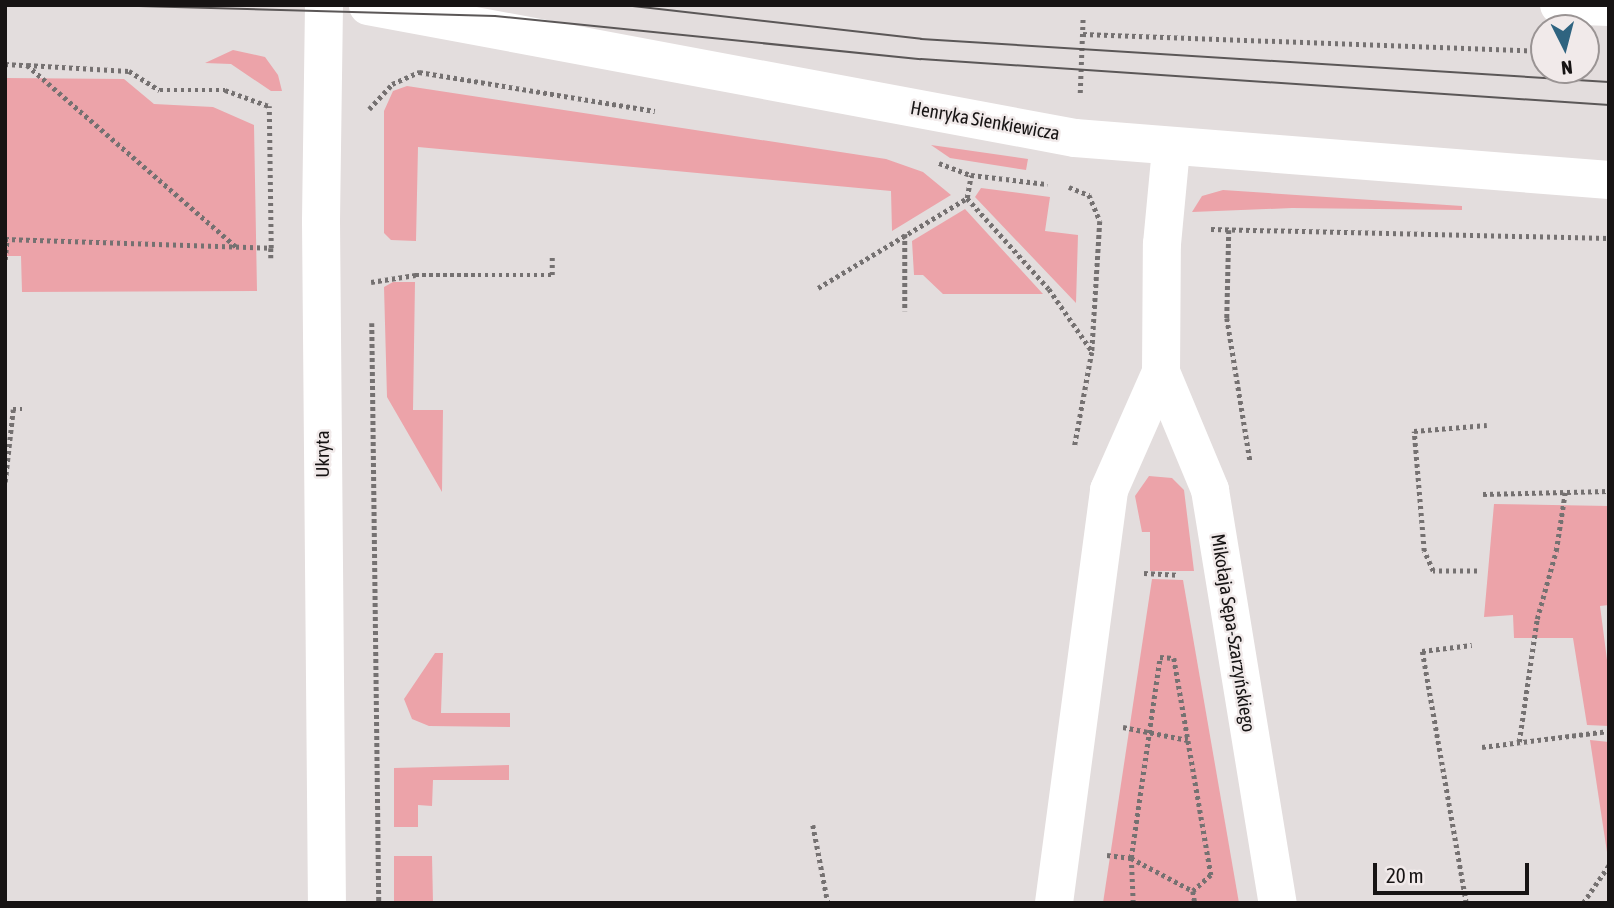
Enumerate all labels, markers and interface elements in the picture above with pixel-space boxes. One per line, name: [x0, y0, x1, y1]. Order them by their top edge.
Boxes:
north arrow: [1530, 14, 1600, 84]
text: N: [1560, 56, 1574, 79]
street label: Henryka Sienkiewicza: [909, 97, 1061, 145]
street label: Ukryta: [312, 430, 334, 478]
street label: Mikołaja Sępa-Szarzyńskiego: [1206, 532, 1260, 734]
scale bar: [1376, 848, 1532, 892]
text: 20 m: [1386, 863, 1424, 887]

